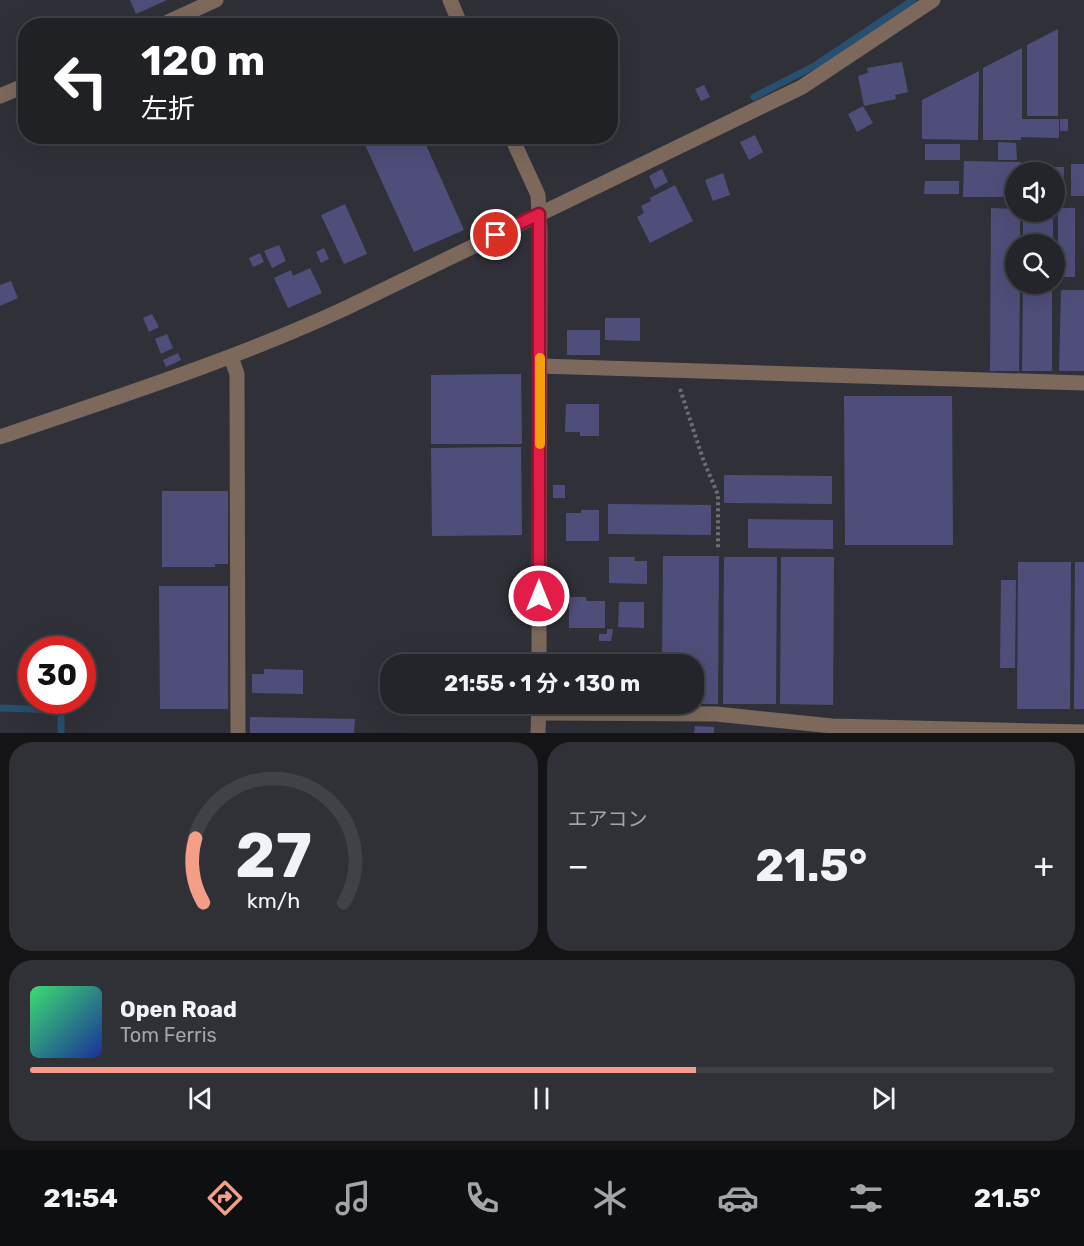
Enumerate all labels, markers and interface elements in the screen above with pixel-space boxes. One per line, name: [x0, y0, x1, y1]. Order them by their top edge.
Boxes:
text: 120 m: [141, 36, 265, 86]
icon: left: [42, 42, 120, 120]
text: 左折: [141, 93, 195, 125]
map controls: [1005, 162, 1065, 294]
button: sound: [1005, 162, 1065, 222]
pin: [470, 209, 521, 260]
icon: arrive: [479, 218, 512, 251]
button: search: [1005, 234, 1065, 294]
position arrow: [507, 564, 571, 628]
speed limit sign: 30: [18, 636, 96, 714]
text: 21:55 · 1 分 · 130 m: [444, 670, 640, 697]
text: エアコン: [568, 807, 648, 831]
text: 27: [235, 819, 311, 893]
text: 21.5°: [755, 839, 867, 892]
text: −: [568, 846, 589, 885]
text: +: [1033, 846, 1054, 885]
text: km/h: [246, 889, 300, 914]
text: Open Road: [120, 996, 237, 1023]
text: Tom Ferris: [120, 1023, 217, 1047]
icon: previous: [184, 1082, 217, 1115]
icon: pause: [525, 1082, 558, 1115]
icon: next: [867, 1082, 900, 1115]
icon: directions: [204, 1177, 246, 1219]
icon: music: [332, 1177, 374, 1219]
icon: phone: [461, 1177, 503, 1219]
icon: climate: [589, 1177, 631, 1219]
icon: car: [717, 1177, 759, 1219]
icon: filters: [845, 1177, 887, 1219]
text: 21:54: [43, 1182, 118, 1214]
text: 21.5°: [974, 1182, 1041, 1214]

